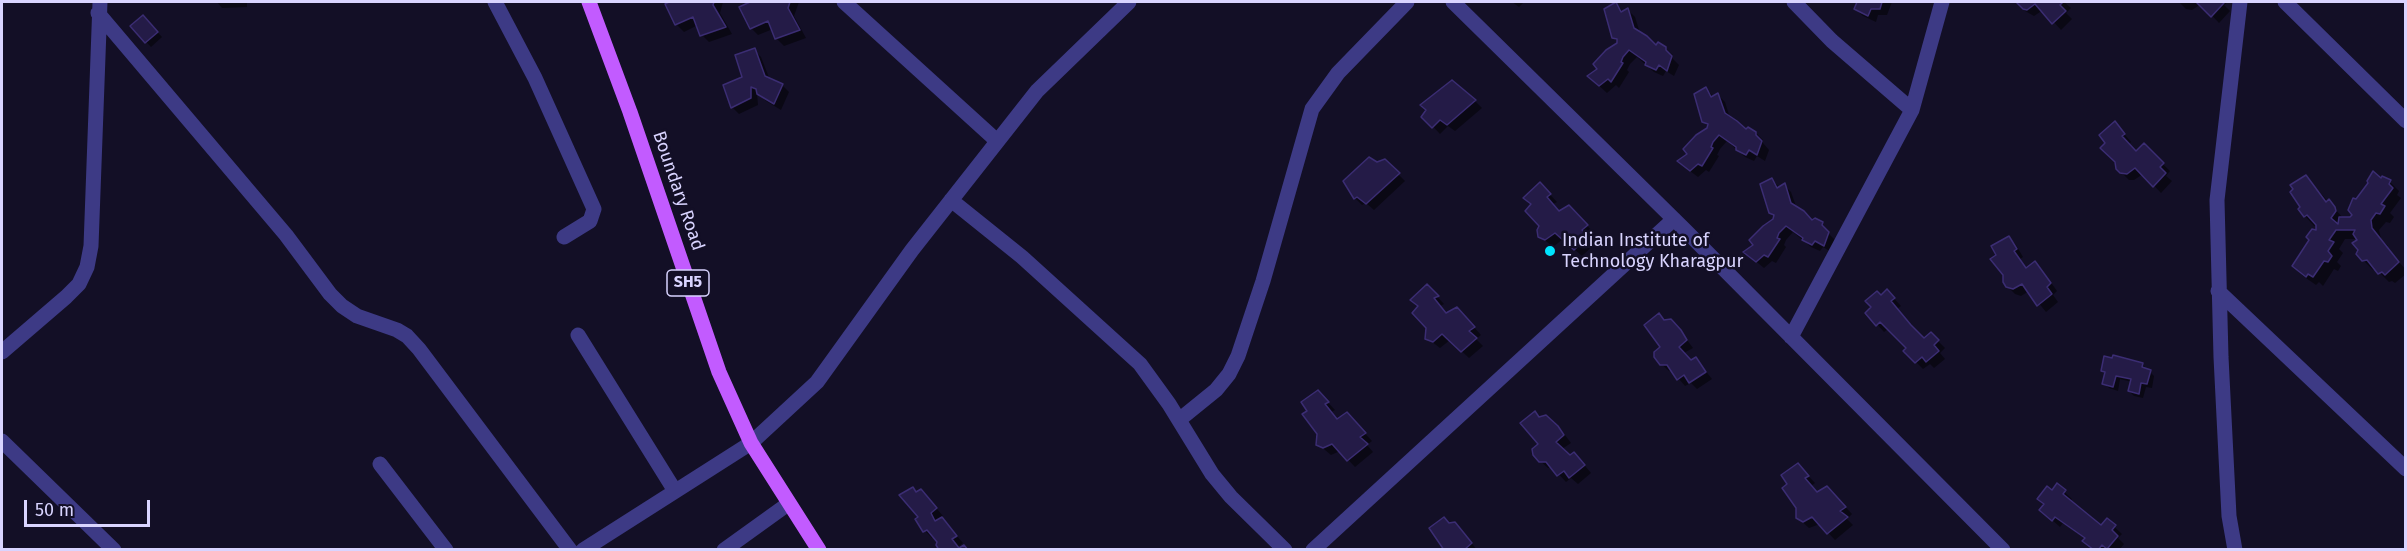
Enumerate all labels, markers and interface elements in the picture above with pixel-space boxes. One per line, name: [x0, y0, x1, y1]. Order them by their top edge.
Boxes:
street label: Boundary Road: [647, 128, 709, 254]
place label: Indian Institute of Technology Kharagpur: [1562, 230, 1743, 272]
marker: Indian Institute of Technology Kharagpur: [1543, 244, 1557, 258]
road number: SH5: [667, 270, 709, 296]
scale bar: [27, 488, 153, 526]
text: 50 m: [35, 499, 74, 521]

